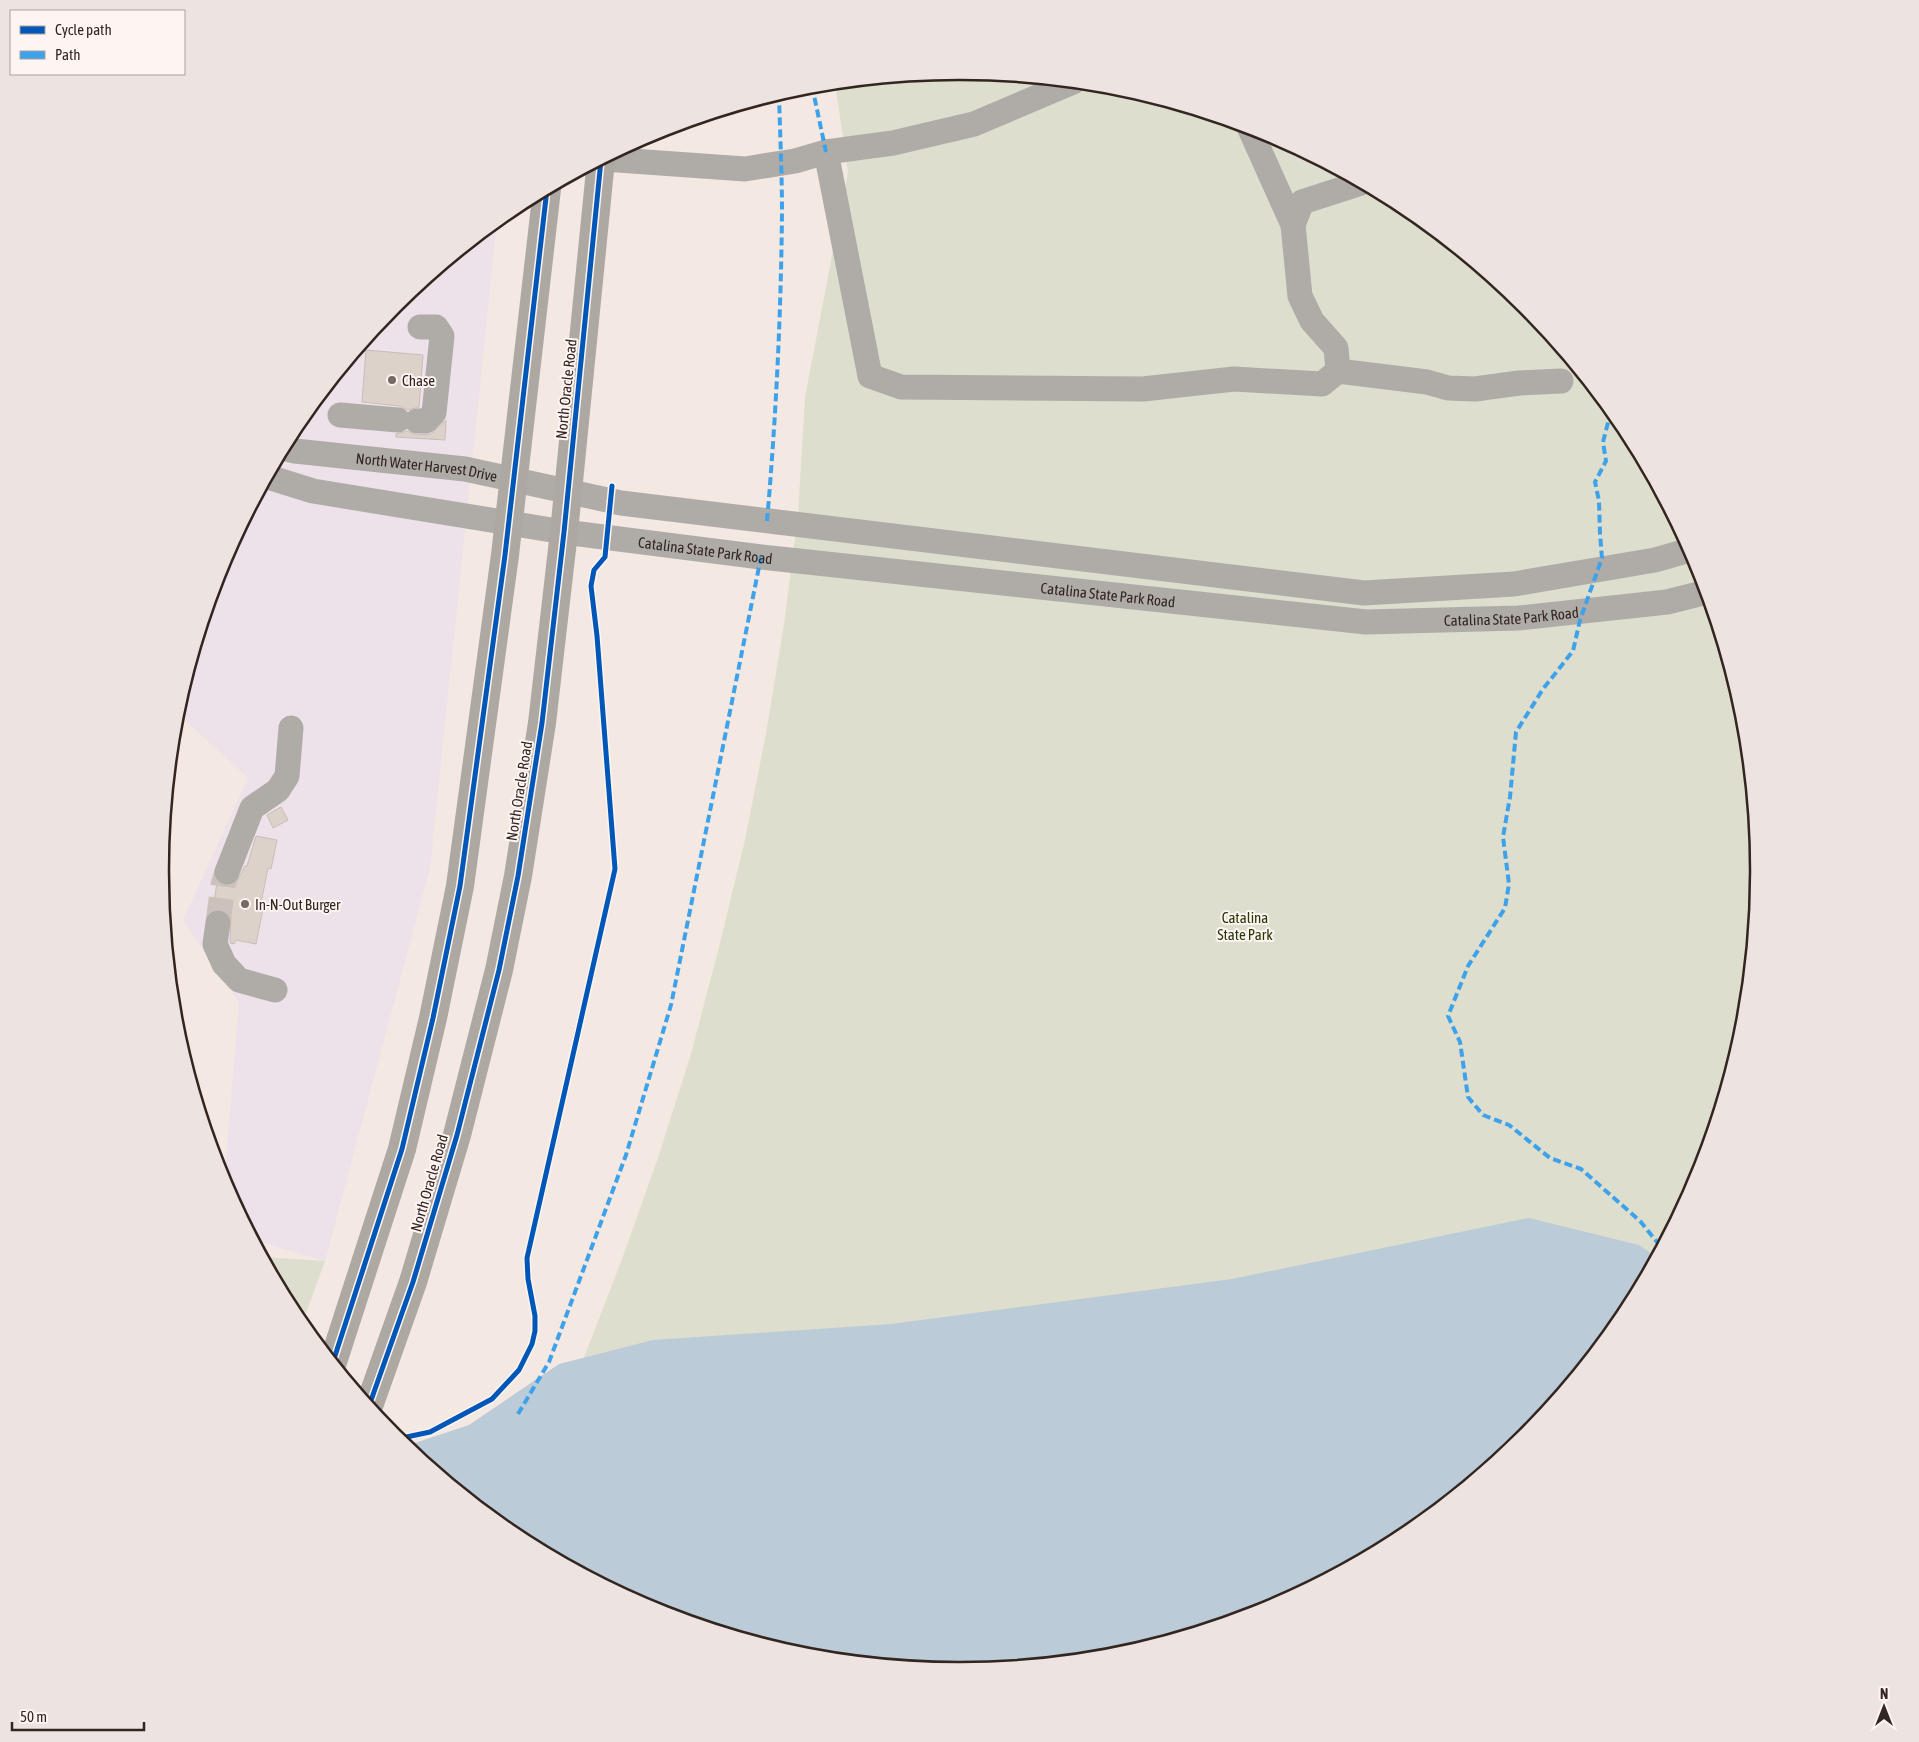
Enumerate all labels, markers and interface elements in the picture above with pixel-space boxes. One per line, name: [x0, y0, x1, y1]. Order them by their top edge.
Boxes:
legend: [10, 10, 185, 75]
text: Cycle path: [55, 21, 112, 38]
text: Path: [55, 46, 81, 63]
street label: North Oracle Road: [552, 338, 580, 440]
place label: Chase: [402, 372, 435, 389]
marker: Chase: [386, 374, 398, 386]
street label: North Water Harvest Drive: [355, 449, 499, 484]
street label: Catalina State Park Road: [637, 533, 773, 567]
street label: Catalina State Park Road: [1040, 579, 1176, 610]
street label: Catalina State Park Road: [1444, 603, 1580, 628]
street label: North Oracle Road: [503, 740, 535, 842]
place label: In-N-Out Burger: [255, 896, 341, 913]
marker: In-N-Out Burger: [239, 898, 251, 910]
park label: Catalina State Park: [1217, 909, 1273, 943]
street label: North Oracle Road: [407, 1132, 451, 1234]
north arrow: [1859, 1682, 1909, 1732]
text: N: [1880, 1686, 1888, 1702]
scale bar: [12, 1700, 145, 1732]
text: 50 m: [20, 1708, 47, 1725]

